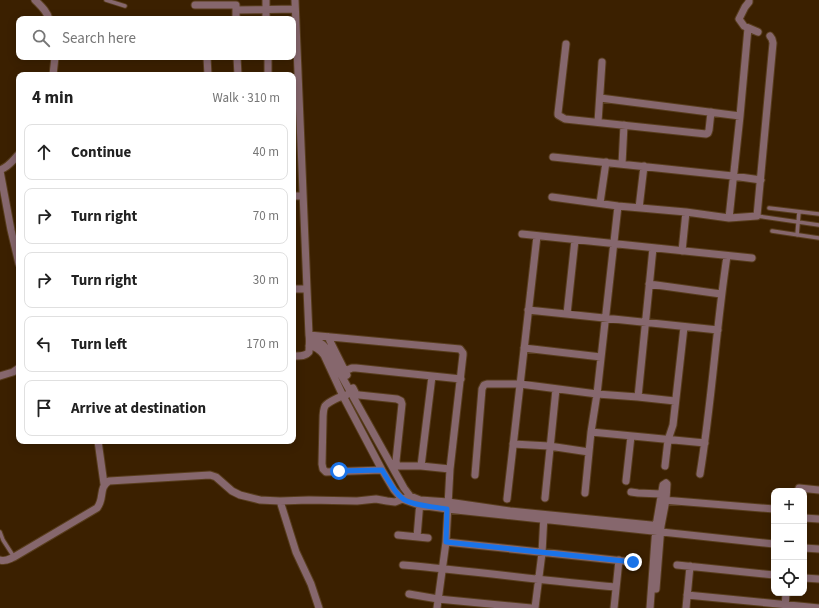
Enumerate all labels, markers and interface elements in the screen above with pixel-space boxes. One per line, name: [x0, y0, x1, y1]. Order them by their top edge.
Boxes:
search box: [16, 16, 296, 60]
icon: search: [30, 27, 52, 49]
text: Search here: [62, 28, 136, 49]
text: 4 min: [32, 86, 73, 110]
text: Walk · 310 m: [212, 89, 280, 107]
icon: ahead: [33, 141, 55, 163]
text: Continue: [71, 142, 131, 163]
text: 40 m: [253, 143, 279, 161]
icon: right: [33, 205, 55, 227]
text: Turn right: [71, 206, 137, 227]
text: 70 m: [253, 207, 279, 225]
icon: right: [33, 269, 55, 291]
text: Turn right: [71, 270, 137, 291]
text: 30 m: [253, 271, 279, 289]
icon: left: [33, 333, 55, 355]
text: Turn left: [71, 334, 127, 355]
text: 170 m: [246, 335, 279, 353]
icon: arrive: [33, 397, 55, 419]
text: Arrive at destination: [71, 398, 206, 419]
route start: [330, 462, 348, 480]
map controls: [771, 488, 807, 596]
button: +: [771, 488, 807, 524]
button: −: [771, 524, 807, 560]
route end: [624, 553, 642, 571]
button: locate: [771, 560, 807, 596]

